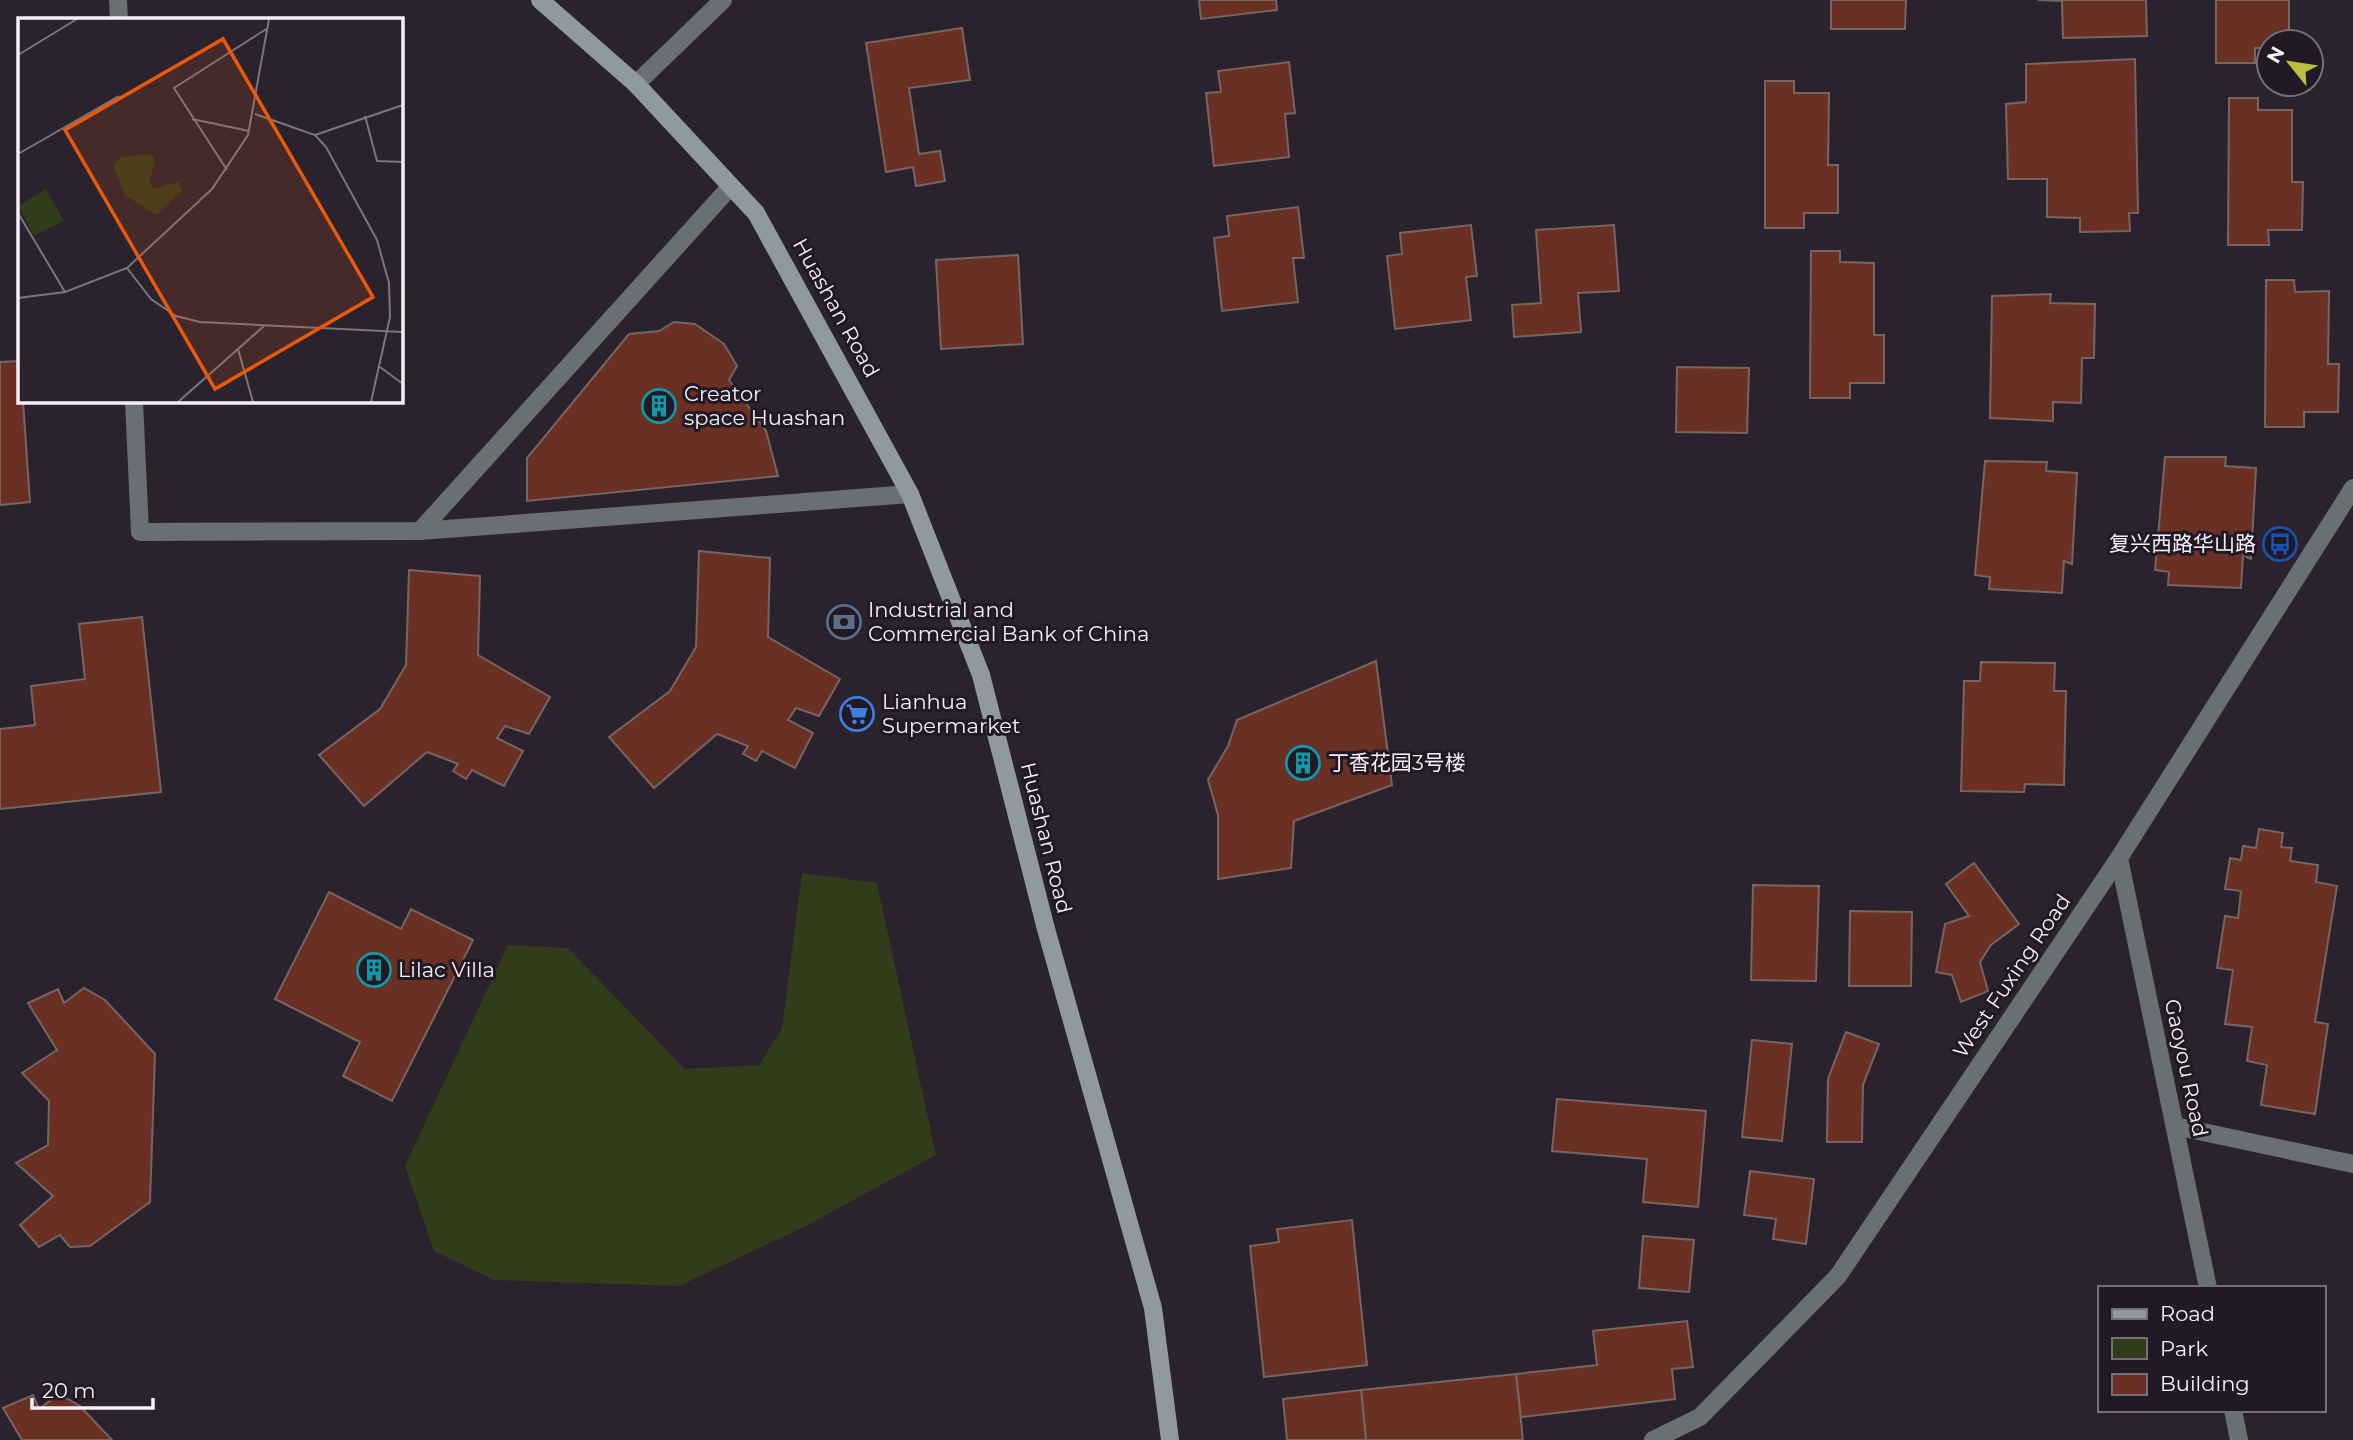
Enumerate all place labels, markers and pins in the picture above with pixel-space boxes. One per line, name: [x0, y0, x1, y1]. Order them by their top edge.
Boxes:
place label: Creator space Huashan: [684, 381, 845, 430]
building icon: Creator space Huashan: [640, 387, 678, 425]
bus stop icon: 复兴西路华山路: [2261, 525, 2299, 563]
place label: 复兴西路华山路: [2109, 531, 2256, 556]
place label: Industrial and Commercial Bank of China: [868, 597, 1149, 646]
bank icon: Industrial and Commercial Bank of China: [825, 603, 863, 641]
place label: Lianhua Supermarket: [882, 689, 1020, 738]
supermarket icon: Lianhua Supermarket: [838, 695, 876, 733]
building icon: 丁香花园3号楼: [1284, 744, 1322, 782]
place label: 丁香花园3号楼: [1328, 750, 1466, 775]
building icon: Lilac Villa: [355, 951, 393, 989]
place label: Lilac Villa: [398, 957, 495, 982]

